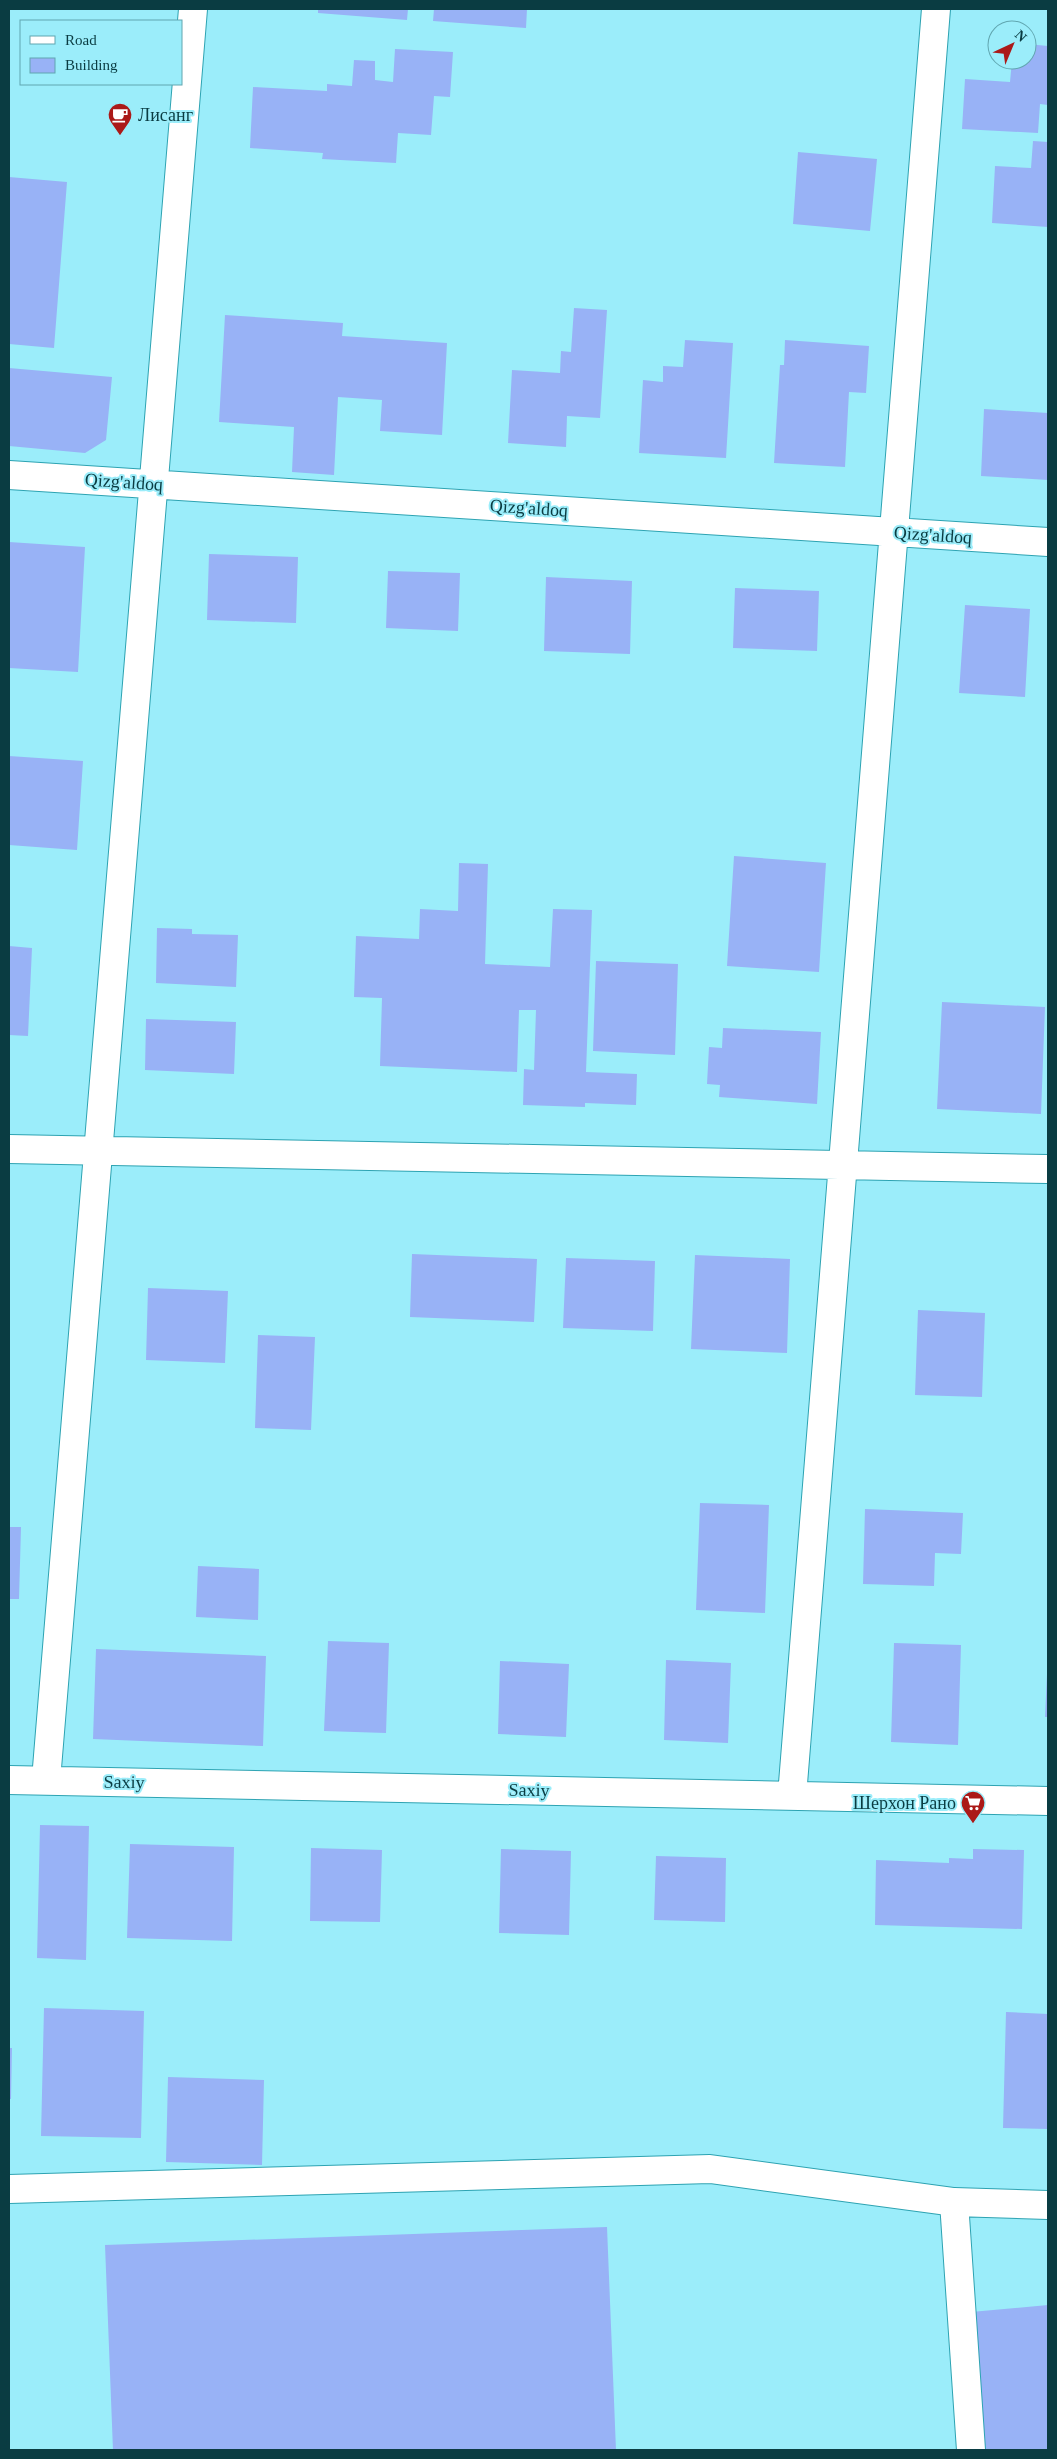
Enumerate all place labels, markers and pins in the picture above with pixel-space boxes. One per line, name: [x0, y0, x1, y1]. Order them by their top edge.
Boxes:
cafe icon: Лисанг: [107, 102, 133, 136]
place label: Лисанг: [138, 105, 193, 125]
supermarket icon: Шерхон Рано: [960, 1790, 986, 1824]
place label: Шерхон Рано: [853, 1793, 956, 1813]

